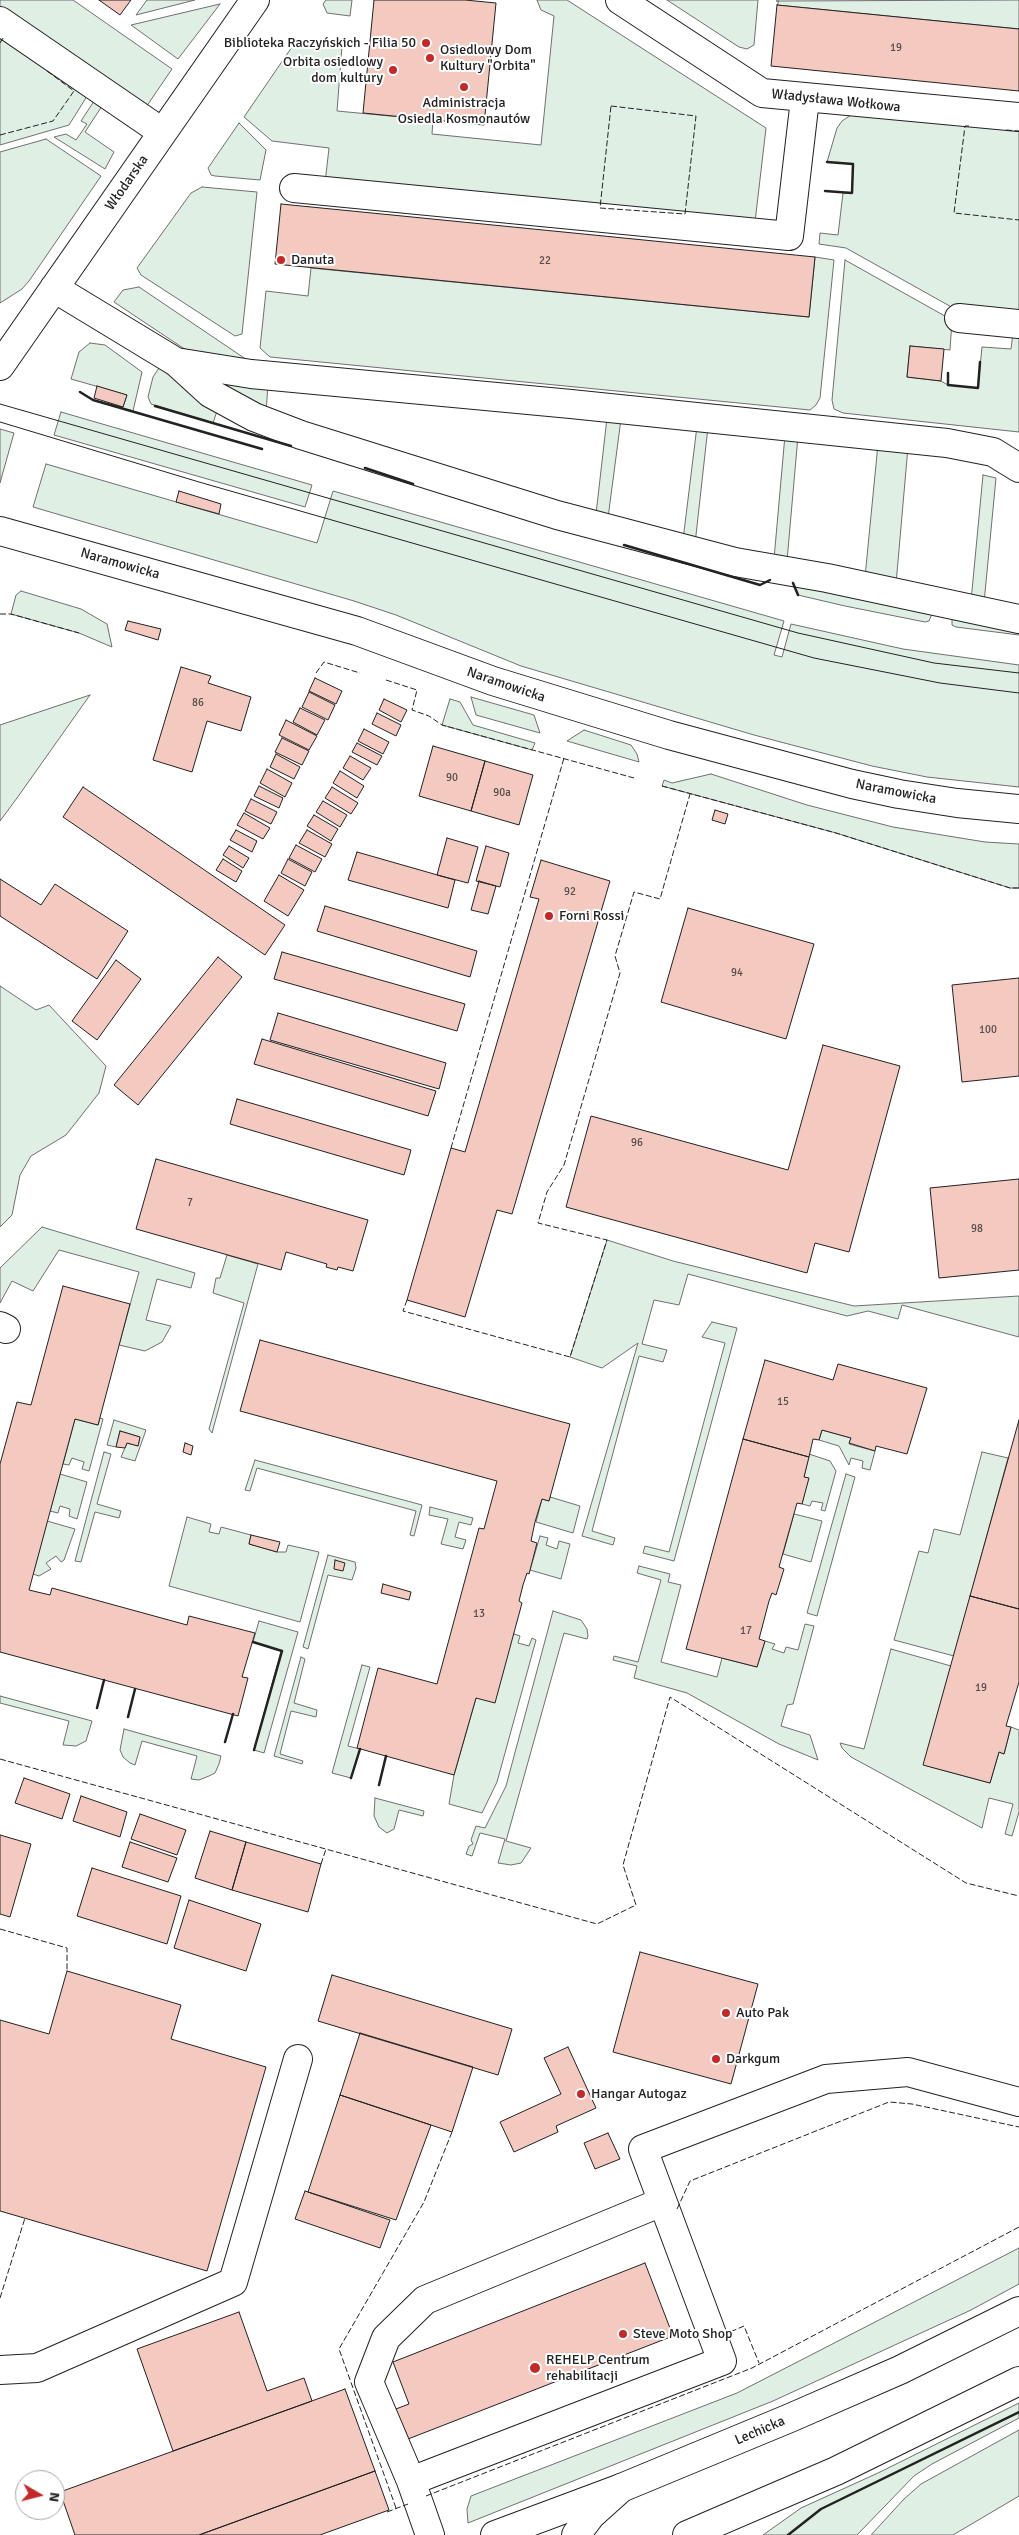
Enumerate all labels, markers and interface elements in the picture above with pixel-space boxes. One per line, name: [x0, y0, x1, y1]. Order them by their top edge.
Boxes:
place label: Biblioteka Raczyńskich - Filia 50: [224, 35, 416, 51]
marker: Biblioteka Raczyńskich - Filia 50: [420, 37, 432, 49]
house number: 19: [890, 41, 902, 55]
place label: Osiedlowy Dom Kultury "Orbita": [440, 42, 536, 74]
marker: Osiedlowy Dom Kultury "Orbita": [424, 52, 436, 64]
place label: Orbita osiedlowy dom kultury: [283, 54, 383, 86]
marker: Orbita osiedlowy dom kultury: [387, 64, 399, 76]
marker: Administracja Osiedla Kosmonautów: [458, 81, 470, 93]
street label: Władysława Wołkowa: [771, 86, 901, 116]
place label: Administracja Osiedla Kosmonautów: [398, 95, 530, 128]
street label: Włodarska: [102, 152, 152, 214]
place label: Danuta: [291, 252, 334, 268]
marker: Danuta: [275, 254, 287, 266]
house number: 22: [539, 254, 551, 268]
street label: Naramowicka: [78, 545, 162, 583]
street label: Naramowicka: [465, 664, 547, 706]
house number: 86: [192, 696, 204, 710]
house number: 90: [446, 771, 458, 785]
street label: Naramowicka: [854, 776, 938, 808]
house number: 90a: [493, 786, 511, 800]
house number: 92: [564, 885, 576, 899]
place label: Forni Rossi: [559, 908, 624, 924]
marker: Forni Rossi: [543, 910, 555, 922]
house number: 94: [731, 966, 743, 980]
house number: 100: [979, 1023, 997, 1037]
house number: 96: [631, 1136, 643, 1150]
house number: 7: [187, 1196, 193, 1210]
house number: 98: [971, 1222, 983, 1236]
house number: 15: [777, 1395, 789, 1409]
house number: 13: [473, 1607, 485, 1621]
house number: 17: [740, 1624, 752, 1638]
house number: 19: [975, 1681, 987, 1695]
place label: Auto Pak: [736, 2005, 789, 2021]
marker: Auto Pak: [720, 2007, 732, 2019]
place label: Darkgum: [726, 2051, 780, 2067]
marker: Darkgum: [710, 2053, 722, 2065]
place label: Hangar Autogaz: [591, 2086, 687, 2102]
marker: Hangar Autogaz: [575, 2088, 587, 2100]
place label: Steve Moto Shop: [633, 2326, 732, 2342]
marker: Steve Moto Shop: [617, 2328, 629, 2340]
place label: REHELP Centrum rehabilitacji: [546, 2352, 650, 2384]
marker: REHELP Centrum rehabilitacji: [528, 2361, 542, 2375]
street label: Lechicka: [732, 2413, 788, 2449]
north arrow: [15, 2470, 65, 2520]
text: N: [45, 2491, 63, 2503]

